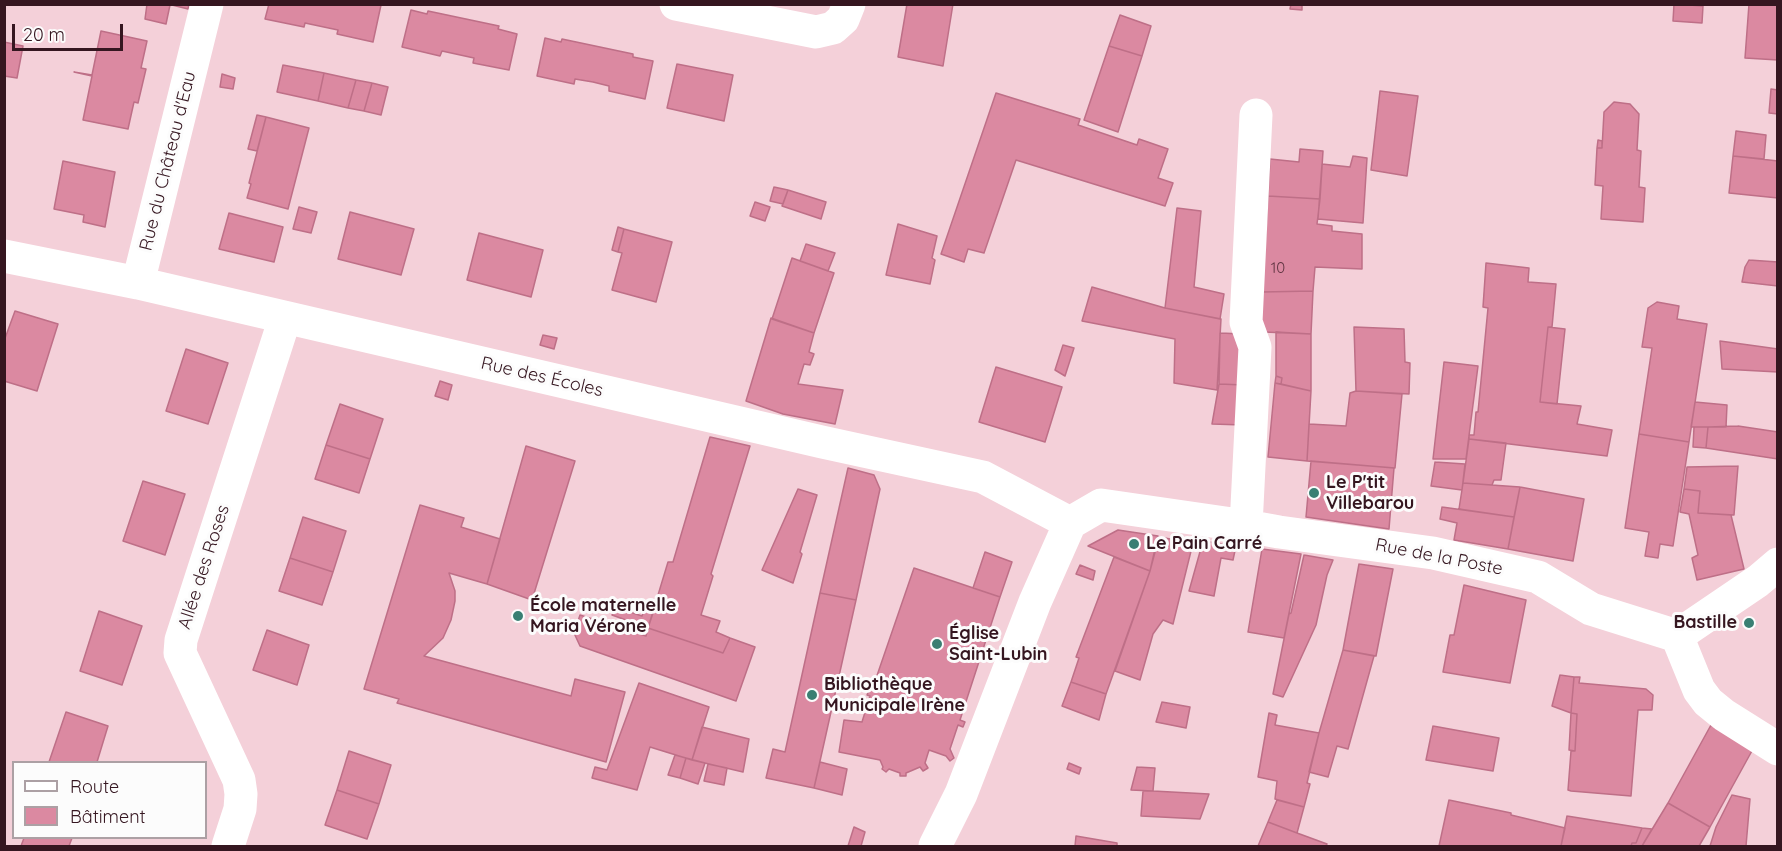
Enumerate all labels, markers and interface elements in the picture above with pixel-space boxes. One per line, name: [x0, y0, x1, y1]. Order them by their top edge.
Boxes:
scale bar: [15, 12, 126, 50]
text: 20 m: [23, 23, 65, 46]
street label: Rue du Château d'Eau: [135, 69, 201, 253]
house number: 10: [1271, 259, 1285, 277]
street label: Rue des Écoles: [479, 352, 605, 402]
place label: Le P'tit Villebarou: [1326, 472, 1414, 514]
marker: Le P'tit Villebarou: [1307, 486, 1321, 500]
street label: Allée des Roses: [174, 502, 234, 632]
place label: Le Pain Carré: [1146, 533, 1262, 555]
street label: Rue de la Poste: [1374, 534, 1504, 580]
marker: Le Pain Carré: [1127, 537, 1141, 551]
place label: École maternelle Maria Vérone: [530, 595, 676, 638]
marker: École maternelle Maria Vérone: [511, 609, 525, 623]
place label: Bastille: [1673, 612, 1737, 634]
marker: Bastille: [1742, 616, 1756, 630]
place label: Église Saint-Lubin: [949, 623, 1047, 666]
marker: Église Saint-Lubin: [930, 637, 944, 651]
place label: Bibliothèque Municipale Irène: [824, 674, 965, 716]
marker: Bibliothèque Municipale Irène: [805, 688, 819, 702]
legend: [12, 761, 207, 839]
text: Route: [70, 775, 119, 798]
text: Bâtiment: [70, 805, 146, 828]

